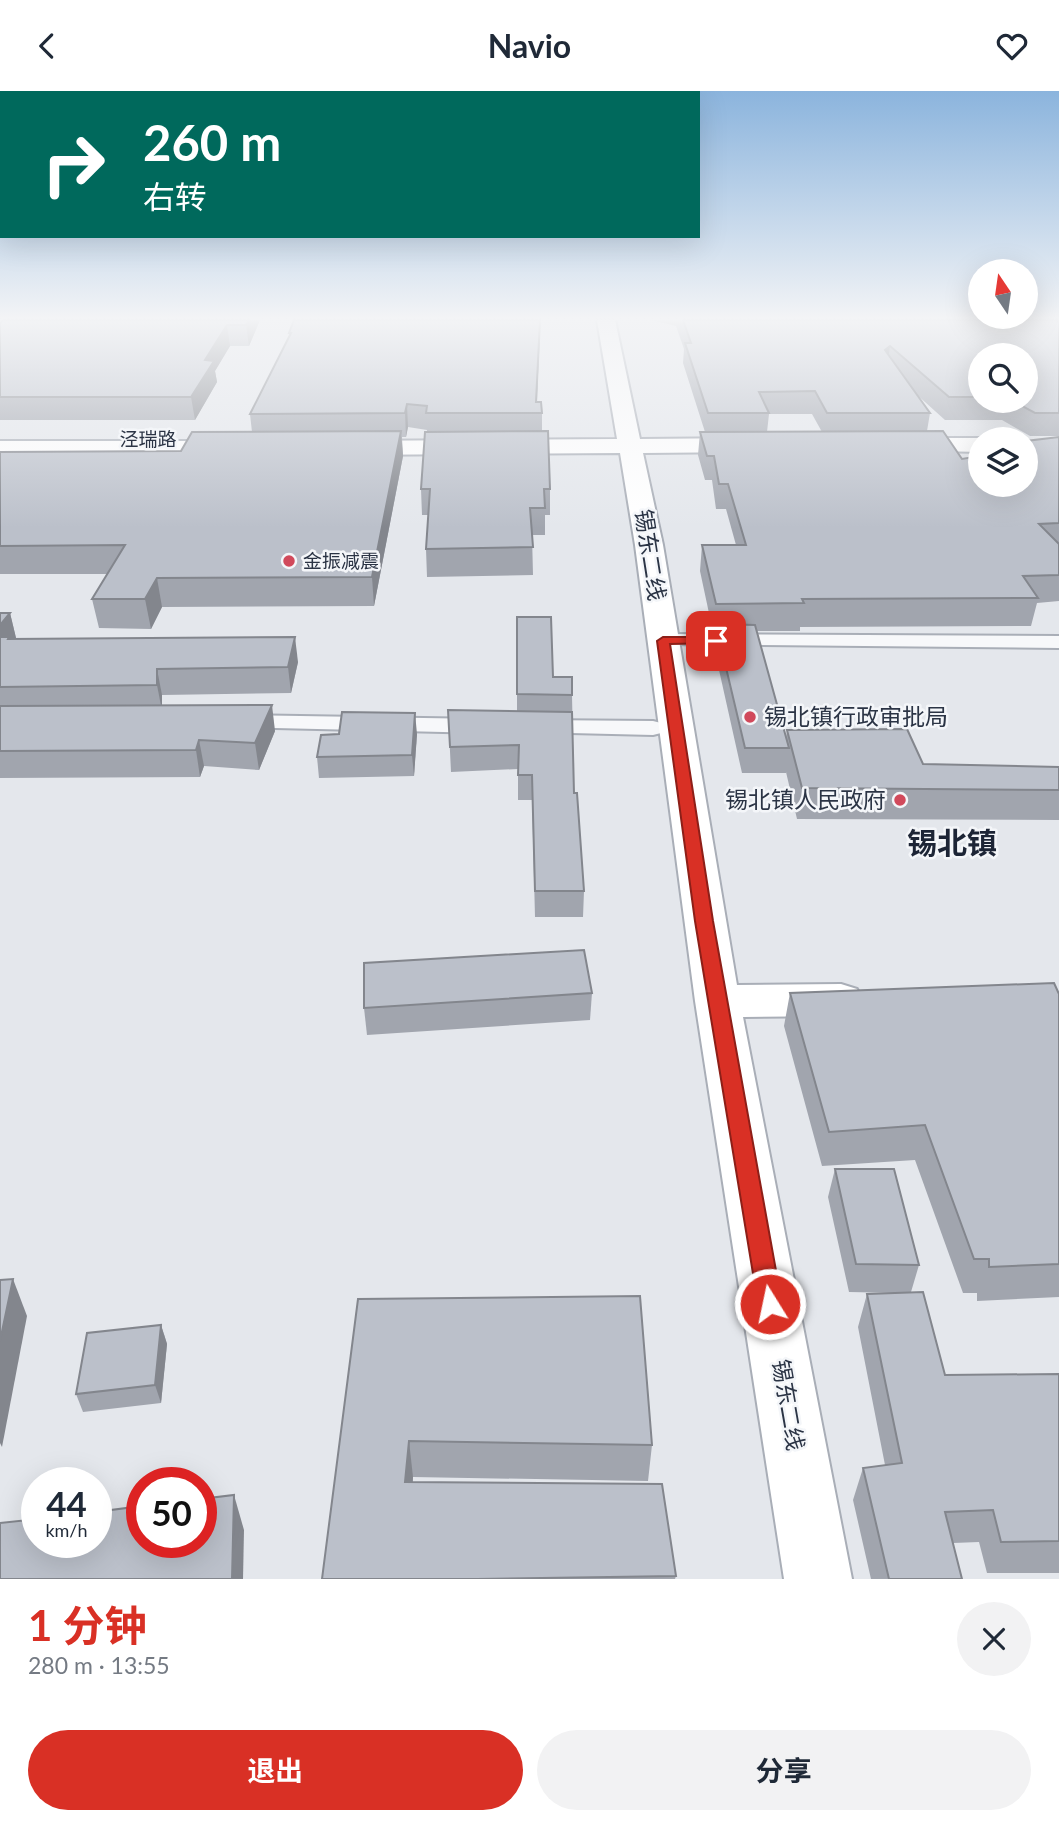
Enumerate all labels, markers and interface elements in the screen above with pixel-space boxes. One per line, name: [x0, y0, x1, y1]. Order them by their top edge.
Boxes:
text: Navio: [488, 26, 571, 65]
icon: back: [28, 27, 66, 65]
icon: heart: [993, 27, 1031, 65]
text: 260 m: [143, 113, 281, 171]
icon: right: [28, 119, 119, 210]
text: 右转: [143, 177, 207, 216]
north arrow: [968, 259, 1038, 329]
map controls: [968, 259, 1038, 497]
button: search: [968, 343, 1038, 413]
street label: 泾瑞路: [119, 427, 177, 450]
button: layers: [968, 427, 1038, 497]
street label: 锡东二线: [630, 507, 672, 602]
place label: 金振减震: [303, 549, 379, 572]
marker: 金振减震: [281, 553, 297, 569]
pin: [686, 611, 746, 671]
icon: arrive: [697, 622, 735, 660]
place label: 锡北镇行政审批局: [764, 702, 948, 730]
marker: 锡北镇行政审批局: [742, 709, 758, 725]
place label: 锡北镇人民政府: [725, 785, 886, 813]
marker: 锡北镇人民政府: [892, 792, 908, 808]
district label: 锡北镇: [907, 824, 997, 860]
position arrow: [733, 1267, 807, 1341]
street label: 锡东二线: [767, 1357, 811, 1453]
speed limit sign: 50: [126, 1467, 217, 1558]
text: 44: [46, 1482, 87, 1524]
text: km/h: [45, 1519, 88, 1541]
text: 1 分钟: [28, 1600, 147, 1650]
button: close: [957, 1602, 1031, 1676]
text: 280 m · 13:55: [28, 1651, 170, 1679]
button: 退出: [28, 1730, 523, 1810]
button: 分享: [537, 1730, 1031, 1810]

